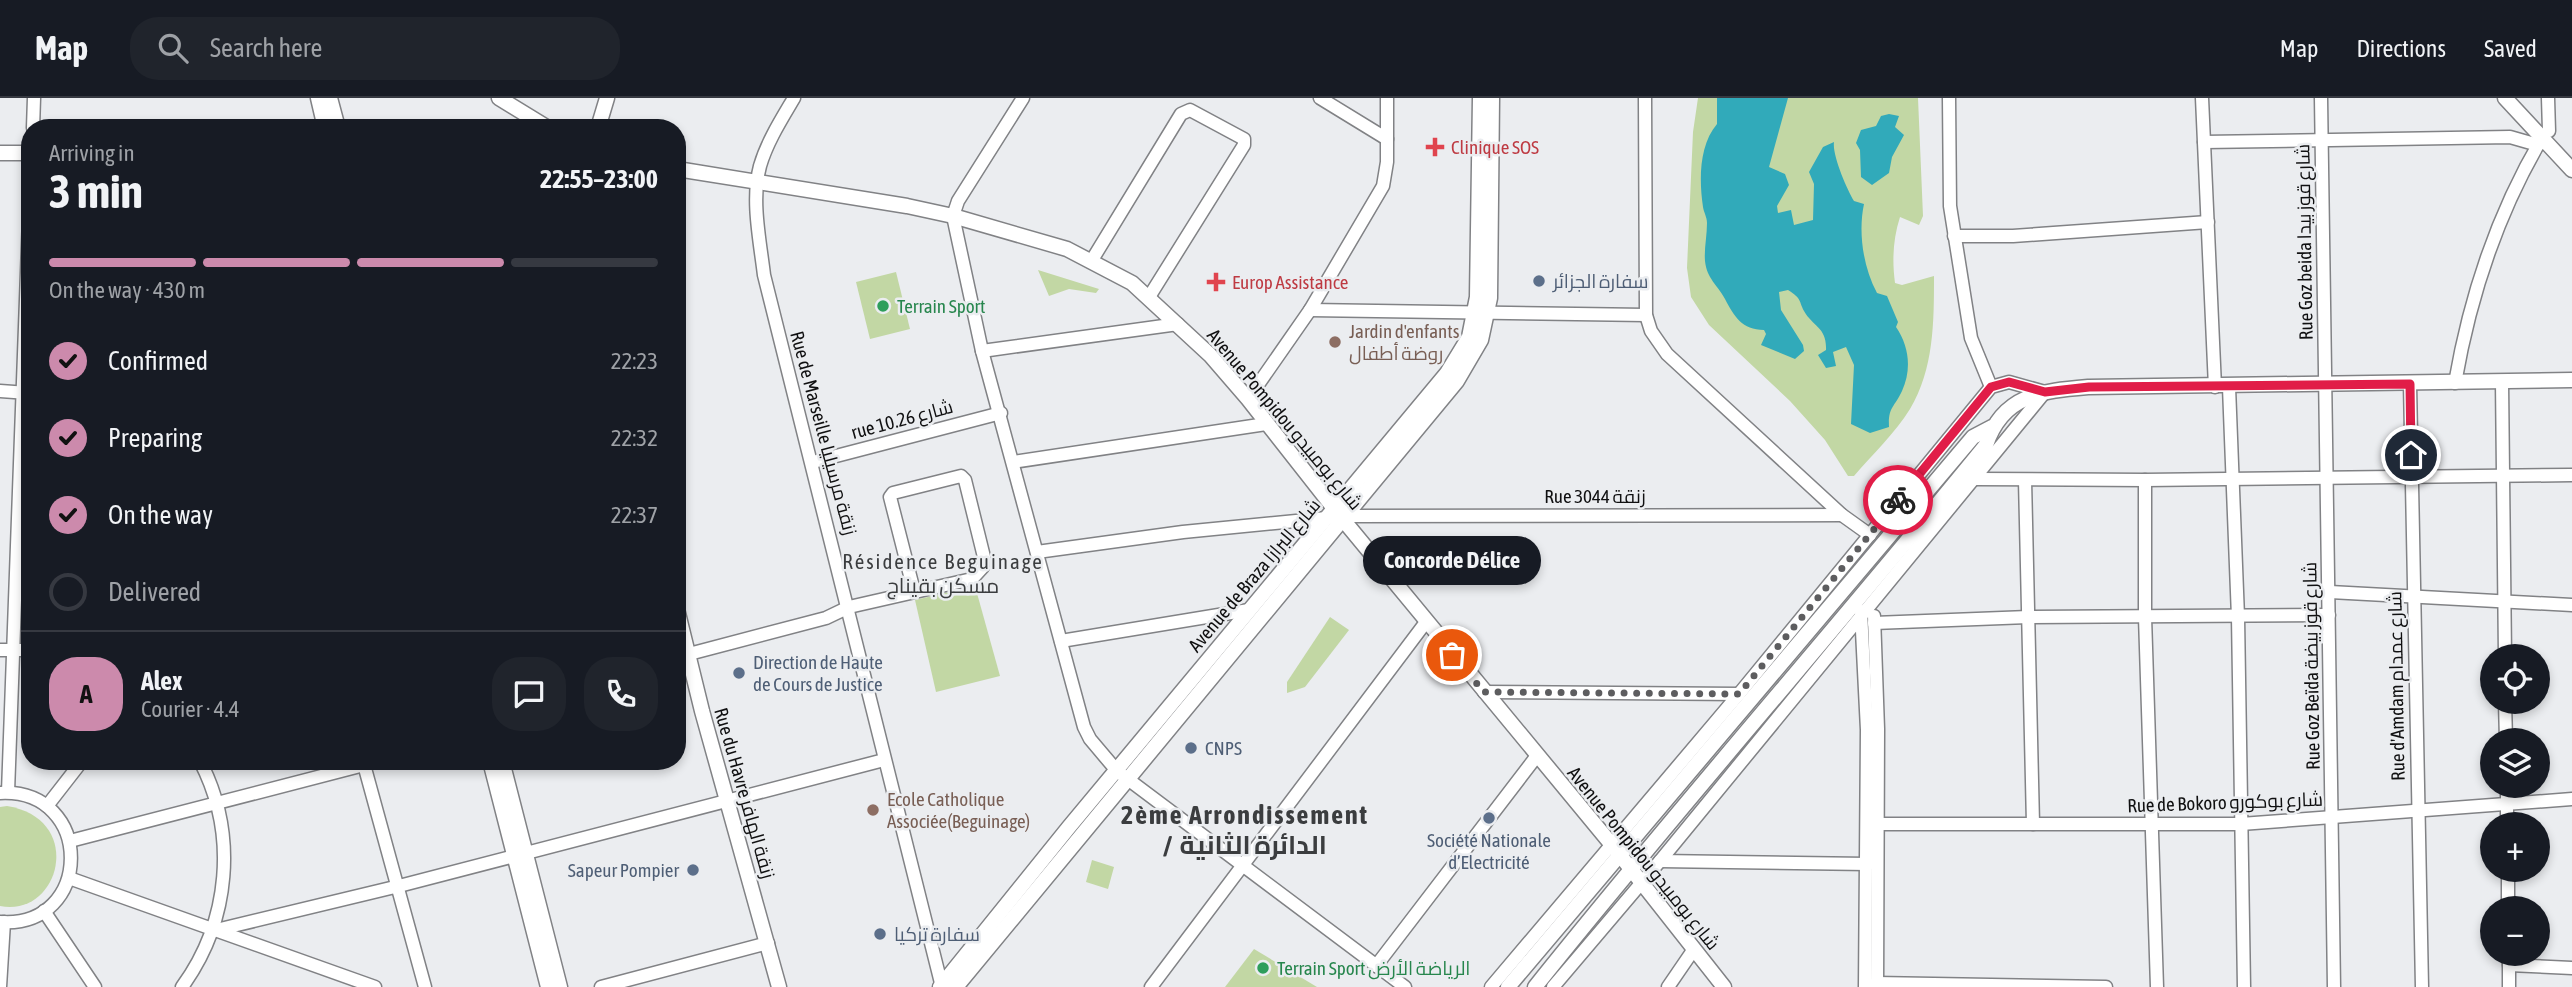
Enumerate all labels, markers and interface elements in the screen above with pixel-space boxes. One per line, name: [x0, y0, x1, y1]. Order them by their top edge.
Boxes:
search box: [130, 17, 620, 80]
text: Map: [35, 29, 88, 67]
icon: search: [154, 29, 192, 67]
text: Search here: [210, 33, 322, 63]
text: Map: [2280, 35, 2318, 62]
text: Directions: [2356, 35, 2446, 62]
text: Saved: [2484, 35, 2537, 62]
place label: Clinique SOS: [1451, 136, 1539, 158]
marker: Clinique SOS: [1425, 137, 1445, 157]
text: Arriving in: [49, 140, 135, 166]
street label: Rue Goz beida شارع قوز بيدا: [2291, 144, 2320, 340]
text: 22:55–23:00: [540, 164, 658, 194]
text: 3 min: [49, 165, 143, 218]
place label: سفارة الجزائر: [1552, 270, 1649, 293]
place label: Europ Assistance: [1232, 271, 1348, 293]
marker: Europ Assistance: [1206, 272, 1226, 292]
marker: سفارة الجزائر: [1531, 273, 1547, 289]
text: On the way · 430 m: [49, 277, 205, 303]
place label: Terrain Sport: [897, 295, 985, 317]
marker: Terrain Sport: [875, 298, 891, 314]
place label: Jardin d'enfants روضة أطفال: [1349, 320, 1460, 365]
street label: Avenue Pompidou شارع بومبيدو: [1201, 324, 1367, 516]
street label: Rue de Marseille زنقة مرسيليا: [785, 329, 862, 538]
marker: Jardin d'enfants روضة أطفال: [1327, 334, 1343, 350]
icon: check: [49, 342, 87, 380]
text: Confirmed: [108, 346, 208, 376]
text: 22:23: [611, 348, 658, 374]
street label: rue 10.26 شارع: [849, 395, 956, 446]
icon: check: [49, 419, 87, 457]
text: Preparing: [108, 423, 202, 453]
text: 22:32: [611, 425, 658, 451]
pin: [2381, 425, 2441, 485]
icon: home: [2392, 436, 2430, 474]
courier: [1863, 465, 1933, 535]
icon: bike: [1879, 481, 1917, 519]
street label: Rue 3044 زنقة: [1544, 485, 1646, 508]
street label: Avenue de Braza شارع البرازا: [1184, 494, 1327, 658]
icon: check: [49, 496, 87, 534]
text: On the way: [108, 500, 213, 530]
text: 22:37: [611, 502, 658, 528]
callout: Concorde Délice: [1363, 536, 1541, 585]
text: Concorde Délice: [1384, 547, 1520, 573]
district label: Résidence Beguinage مسكن بقيناج: [842, 549, 1044, 600]
street label: Rue Goz Beïda شارع قوز بيضة: [2298, 562, 2327, 770]
text: Delivered: [108, 577, 201, 607]
street label: Rue d'Amdam شارع عمدام: [2383, 591, 2412, 781]
pin: [1422, 625, 1482, 685]
icon: bag: [1433, 636, 1471, 674]
map controls: [2480, 644, 2550, 966]
button: locate: [2480, 644, 2550, 714]
place label: Direction de Haute de Cours de Justice: [753, 651, 883, 695]
button: chat: [492, 657, 566, 731]
button: phone: [584, 657, 658, 731]
marker: Direction de Haute de Cours de Justice: [731, 665, 747, 681]
text: Alex: [141, 666, 182, 696]
text: A: [80, 679, 92, 709]
text: Courier · 4.4: [141, 696, 240, 722]
street label: Rue du Havre زنقة الهافر: [709, 705, 780, 881]
button: layers: [2480, 728, 2550, 798]
place label: CNPS: [1205, 737, 1242, 759]
marker: CNPS: [1183, 740, 1199, 756]
street label: Avenue Pompidou شارع بومبيدو: [1561, 762, 1725, 956]
place label: Ecole Catholique Associée(Beguinage): [887, 788, 1030, 832]
street label: Rue de Bokoro شارع بوكورو: [2127, 788, 2323, 819]
district label: 2ème Arrondissement / الدائرة الثانية: [1121, 800, 1369, 860]
marker: Ecole Catholique Associée(Beguinage): [865, 802, 881, 818]
marker: Société Nationale d’Electricité: [1481, 810, 1497, 826]
button: +: [2480, 812, 2550, 882]
place label: Société Nationale d’Electricité: [1427, 829, 1551, 873]
place label: Sapeur Pompier: [568, 859, 679, 881]
marker: Sapeur Pompier: [685, 862, 701, 878]
button: −: [2480, 896, 2550, 966]
place label: سفارة تركيا: [894, 923, 980, 946]
marker: سفارة تركيا: [872, 926, 888, 942]
place label: Terrain Sport الرياضة الأرض: [1277, 957, 1470, 980]
marker: Terrain Sport الرياضة الأرض: [1255, 960, 1271, 976]

